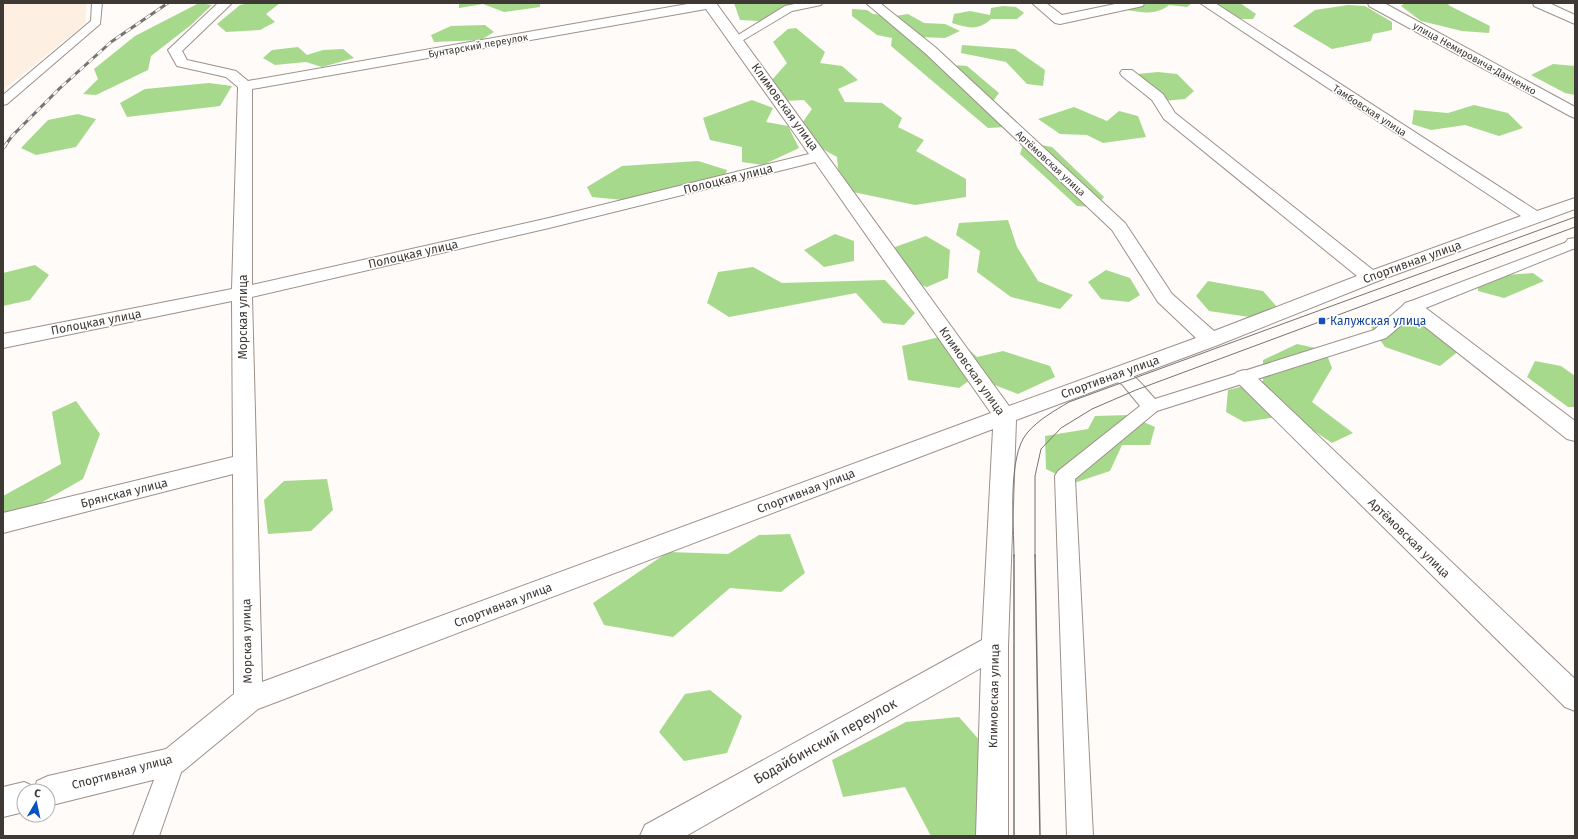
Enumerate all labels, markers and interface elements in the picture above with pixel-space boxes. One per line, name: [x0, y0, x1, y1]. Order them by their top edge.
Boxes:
street label: улица Немировича-Данченко: [1411, 20, 1538, 98]
street label: Бунтарский переулок: [427, 31, 530, 61]
street label: Климовская улица: [749, 61, 821, 153]
street label: Тамбовская улица: [1330, 83, 1409, 139]
street label: Артёмовская улица: [1013, 128, 1088, 199]
street label: Полоцкая улица: [682, 161, 774, 197]
street label: Полоцкая улица: [367, 237, 459, 271]
street label: Спортивная улица: [1361, 238, 1463, 286]
street label: Морская улица: [236, 274, 250, 360]
street label: Полоцкая улица: [50, 306, 142, 338]
place label: Калужская улица: [1330, 314, 1426, 328]
marker: Калужская улица: [1317, 316, 1327, 326]
street label: Климовская улица: [936, 324, 1008, 418]
street label: Спортивная улица: [1059, 353, 1161, 401]
street label: Спортивная улица: [755, 466, 857, 516]
street label: Брянская улица: [79, 475, 169, 511]
street label: Артёмовская улица: [1365, 495, 1453, 581]
street label: Спортивная улица: [452, 580, 554, 630]
street label: Морская улица: [239, 598, 255, 684]
street label: Климовская улица: [986, 644, 1002, 748]
street label: Бодайбинский переулок: [751, 695, 901, 788]
street label: Спортивная улица: [70, 752, 174, 792]
north arrow: [16, 783, 56, 823]
text: С: [33, 787, 42, 801]

